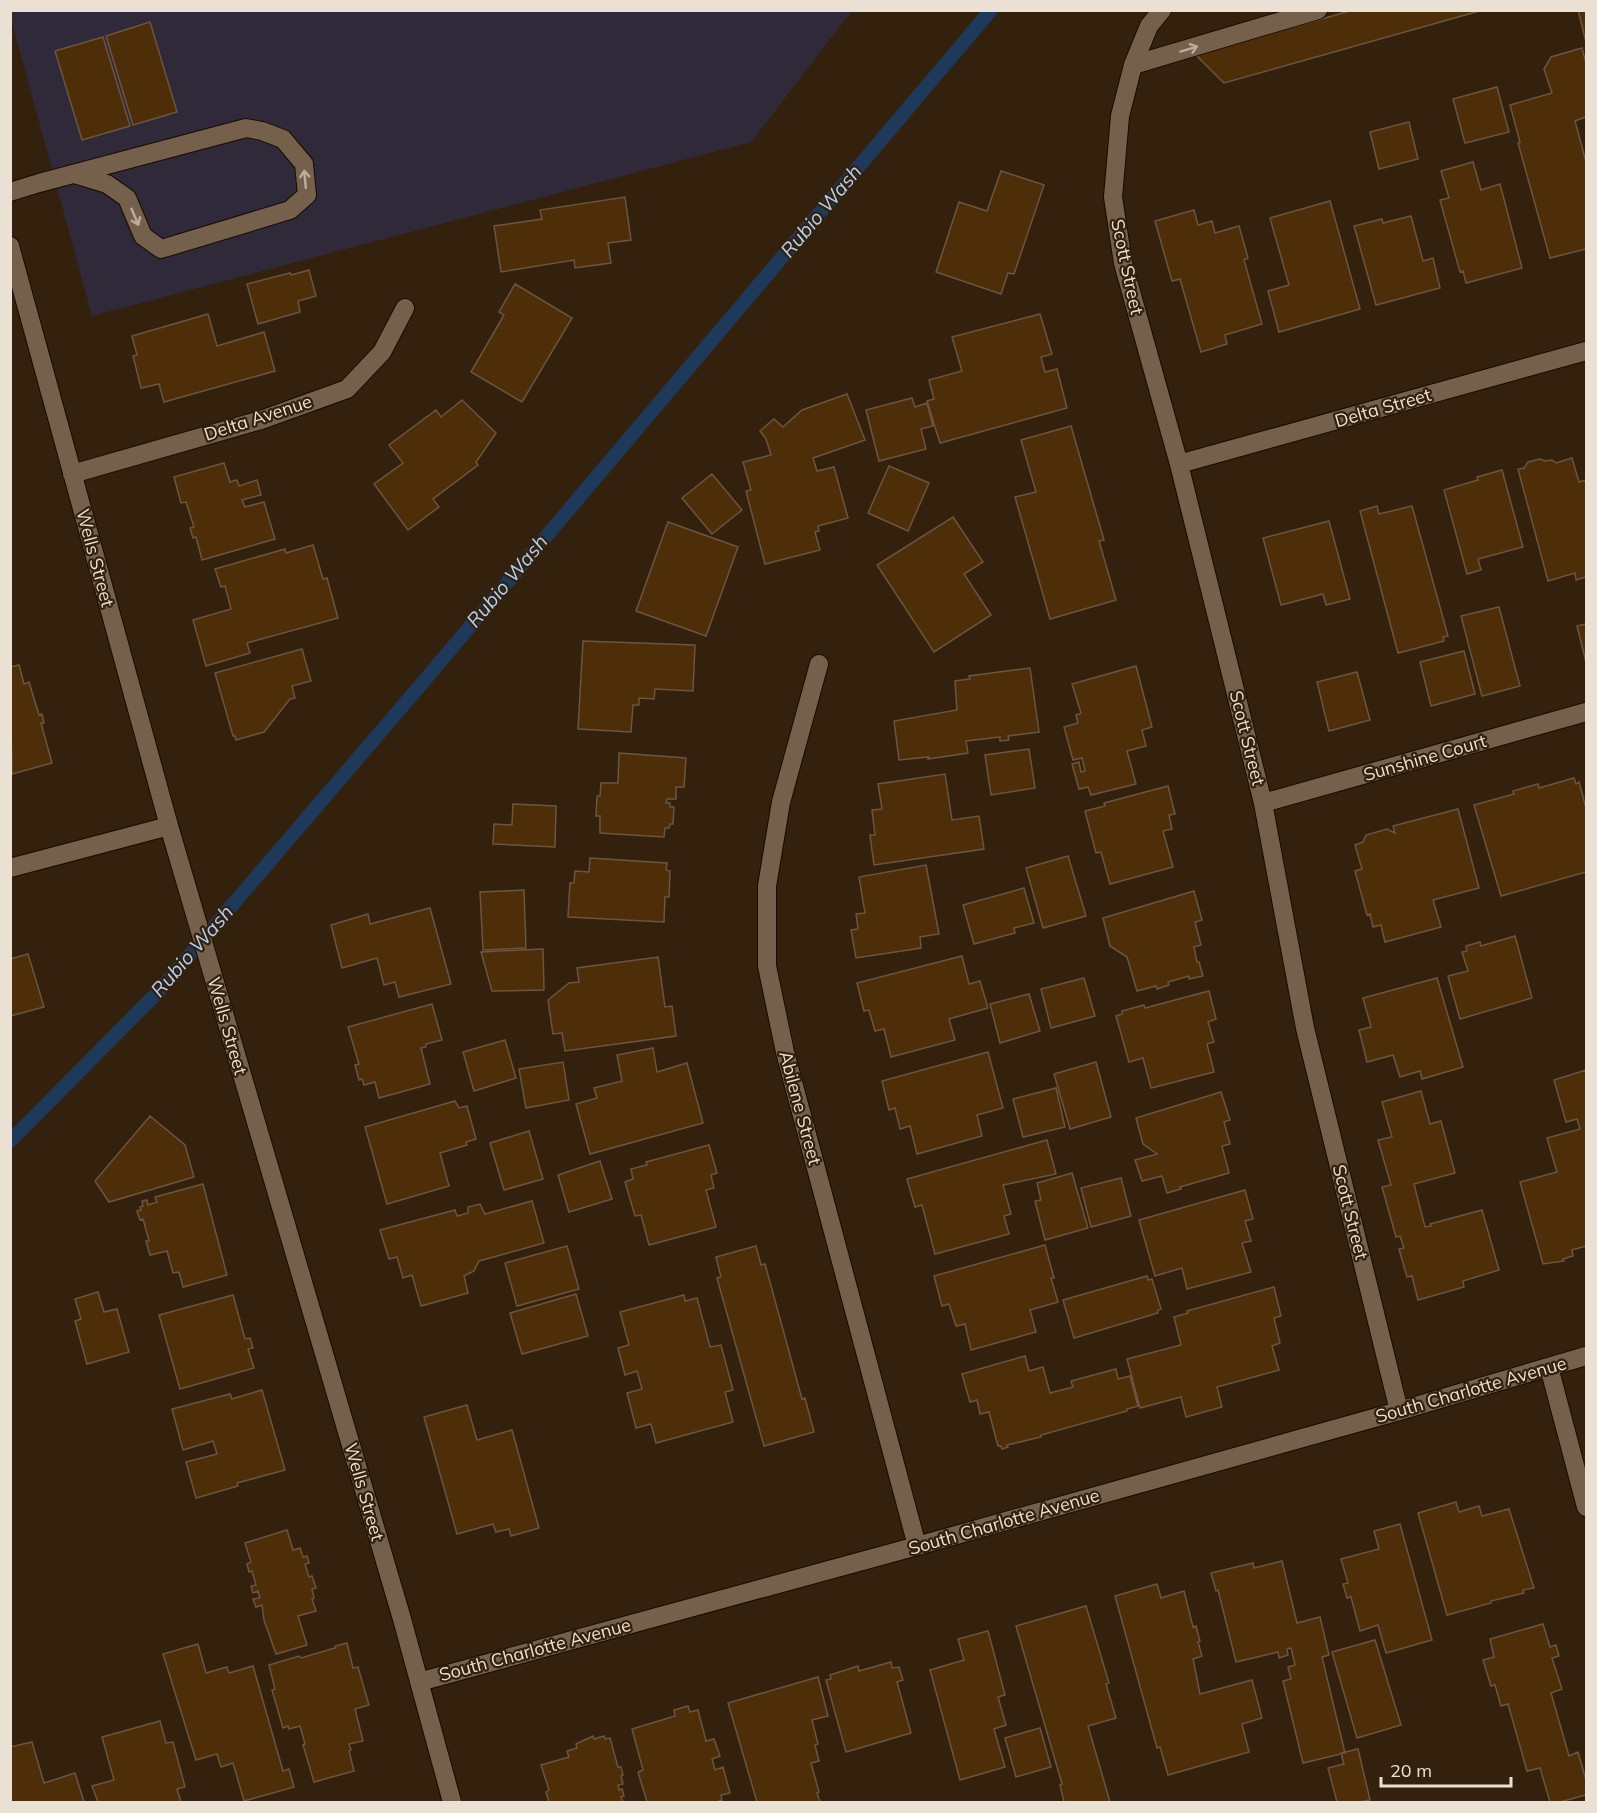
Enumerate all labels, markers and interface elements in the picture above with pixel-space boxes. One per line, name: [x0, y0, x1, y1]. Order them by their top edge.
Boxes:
one-way arrow: [1179, 43, 1198, 54]
water label: Rubio Wash: [775, 159, 867, 262]
one-way arrow: [300, 169, 311, 189]
one-way arrow: [129, 208, 141, 226]
street label: Scott Street: [1106, 217, 1149, 317]
street label: Delta Street: [1332, 383, 1434, 432]
street label: Delta Avenue: [201, 389, 315, 446]
street label: Wells Street: [71, 506, 120, 609]
water label: Rubio Wash: [461, 529, 553, 632]
street label: Scott Street: [1225, 688, 1270, 788]
street label: Sunshine Court: [1361, 729, 1489, 786]
water label: Rubio Wash: [145, 900, 238, 1002]
street label: Wells Street: [203, 974, 252, 1077]
street label: Abilene Street: [774, 1048, 827, 1167]
street label: Scott Street: [1328, 1162, 1373, 1262]
street label: South Charlotte Avenue: [1373, 1351, 1569, 1428]
street label: Wells Street: [340, 1440, 389, 1543]
street label: South Charlotte Avenue: [906, 1483, 1102, 1560]
street label: South Charlotte Avenue: [436, 1613, 633, 1686]
scale bar: [1381, 1750, 1512, 1788]
text: 20 m: [1390, 1759, 1432, 1782]

